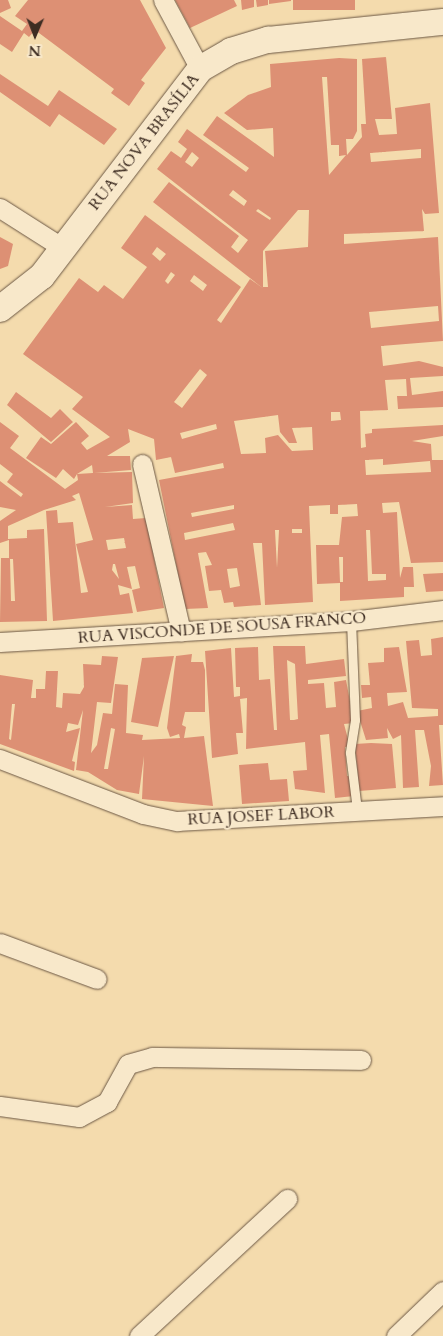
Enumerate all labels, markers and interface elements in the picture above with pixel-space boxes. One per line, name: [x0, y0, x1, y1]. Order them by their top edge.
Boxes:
north arrow: [10, 10, 60, 60]
text: N: [28, 41, 41, 60]
street label: RUA NOVA BRASÍLIA: [85, 70, 203, 214]
street label: RUA VISCONDE DE SOUSA FRANCO: [77, 608, 367, 648]
street label: RUA JOSEF LABOR: [187, 803, 335, 829]

